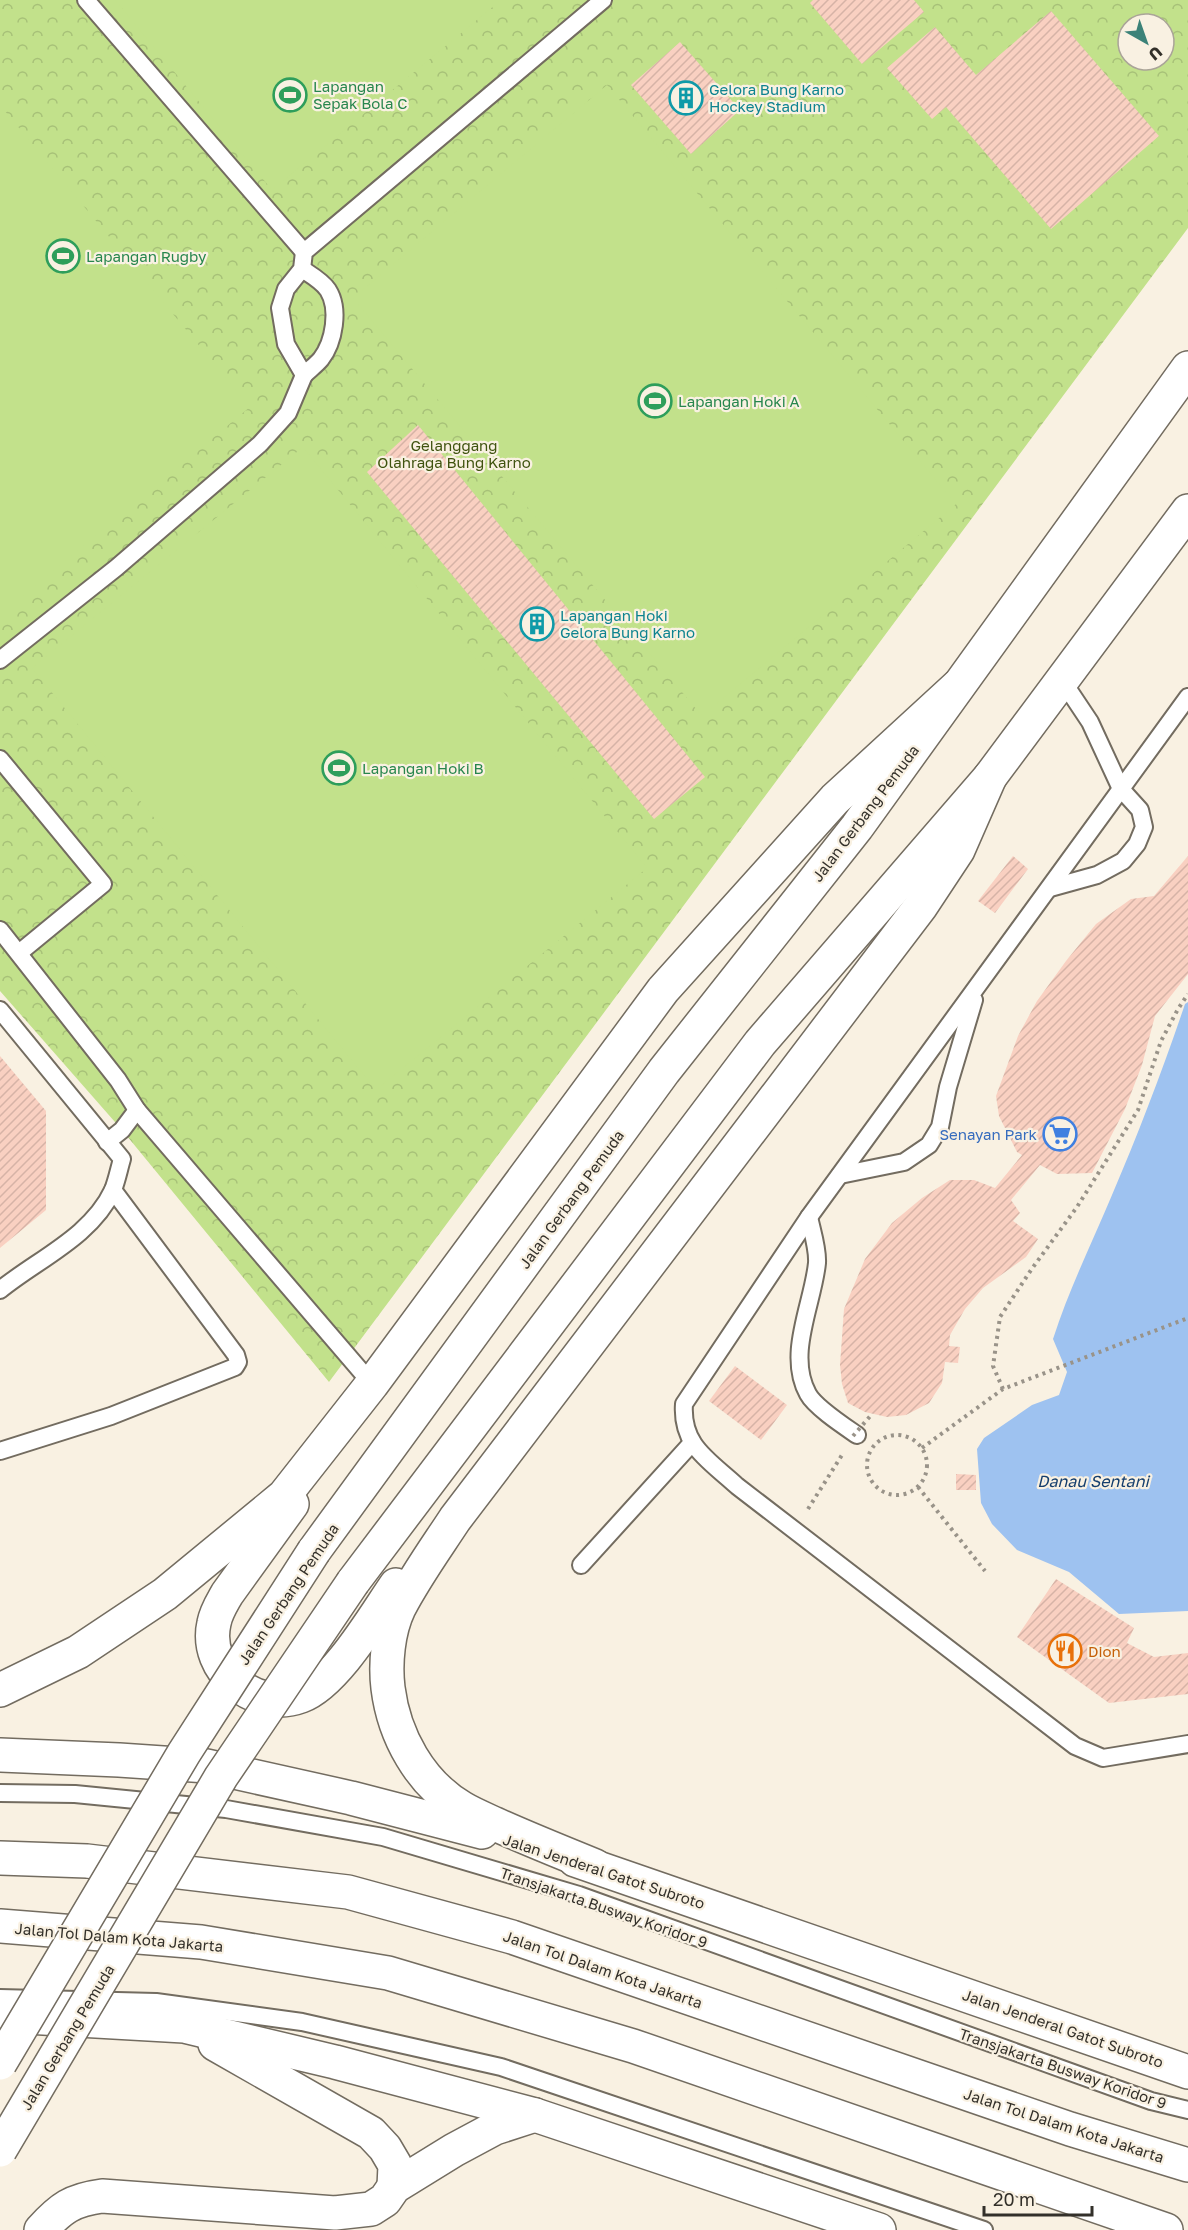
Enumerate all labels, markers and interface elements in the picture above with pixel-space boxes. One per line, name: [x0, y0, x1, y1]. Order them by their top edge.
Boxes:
north arrow: [1116, 12, 1176, 72]
text: U: [1145, 42, 1167, 65]
sports icon: Lapangan Sepak Bola C: [272, 77, 308, 113]
place label: Lapangan Sepak Bola C: [313, 77, 408, 112]
building icon: Gelora Bung Karno Hockey Stadium: [668, 80, 704, 116]
place label: Gelora Bung Karno Hockey Stadium: [709, 80, 844, 115]
sports icon: Lapangan Rugby: [45, 238, 81, 274]
place label: Lapangan Rugby: [86, 247, 207, 265]
sports icon: Lapangan Hoki A: [637, 383, 673, 419]
place label: Lapangan Hoki A: [678, 392, 799, 410]
park label: Gelanggang Olahraga Bung Karno: [377, 436, 531, 471]
building icon: Lapangan Hoki Gelora Bung Karno: [519, 606, 555, 642]
place label: Lapangan Hoki Gelora Bung Karno: [560, 606, 695, 641]
street label: Jalan Gerbang Pemuda: [808, 741, 922, 885]
sports icon: Lapangan Hoki B: [321, 750, 357, 786]
place label: Lapangan Hoki B: [362, 759, 483, 777]
supermarket icon: Senayan Park: [1042, 1116, 1078, 1152]
place label: Senayan Park: [939, 1125, 1038, 1143]
street label: Jalan Gerbang Pemuda: [515, 1126, 627, 1272]
water label: Danau Sentani: [1037, 1471, 1150, 1491]
street label: Jalan Gerbang Pemuda: [234, 1520, 342, 1668]
restaurant icon: Dion: [1047, 1633, 1083, 1669]
place label: Dion: [1088, 1642, 1121, 1660]
street label: Jalan Jenderal Gatot Subroto: [501, 1830, 707, 1912]
street label: Transjakarta Busway Koridor 9: [498, 1863, 710, 1951]
street label: Jalan Tol Dalam Kota Jakarta: [14, 1919, 224, 1955]
street label: Jalan Tol Dalam Kota Jakarta: [501, 1926, 705, 2012]
street label: Jalan Gerbang Pemuda: [16, 1961, 118, 2113]
street label: Jalan Jenderal Gatot Subroto: [960, 1985, 1166, 2071]
street label: Transjakarta Busway Koridor 9: [957, 2024, 1169, 2112]
street label: Jalan Tol Dalam Kota Jakarta: [962, 2084, 1166, 2166]
scale bar: [984, 2179, 1092, 2217]
text: 20 m: [993, 2188, 1035, 2210]

